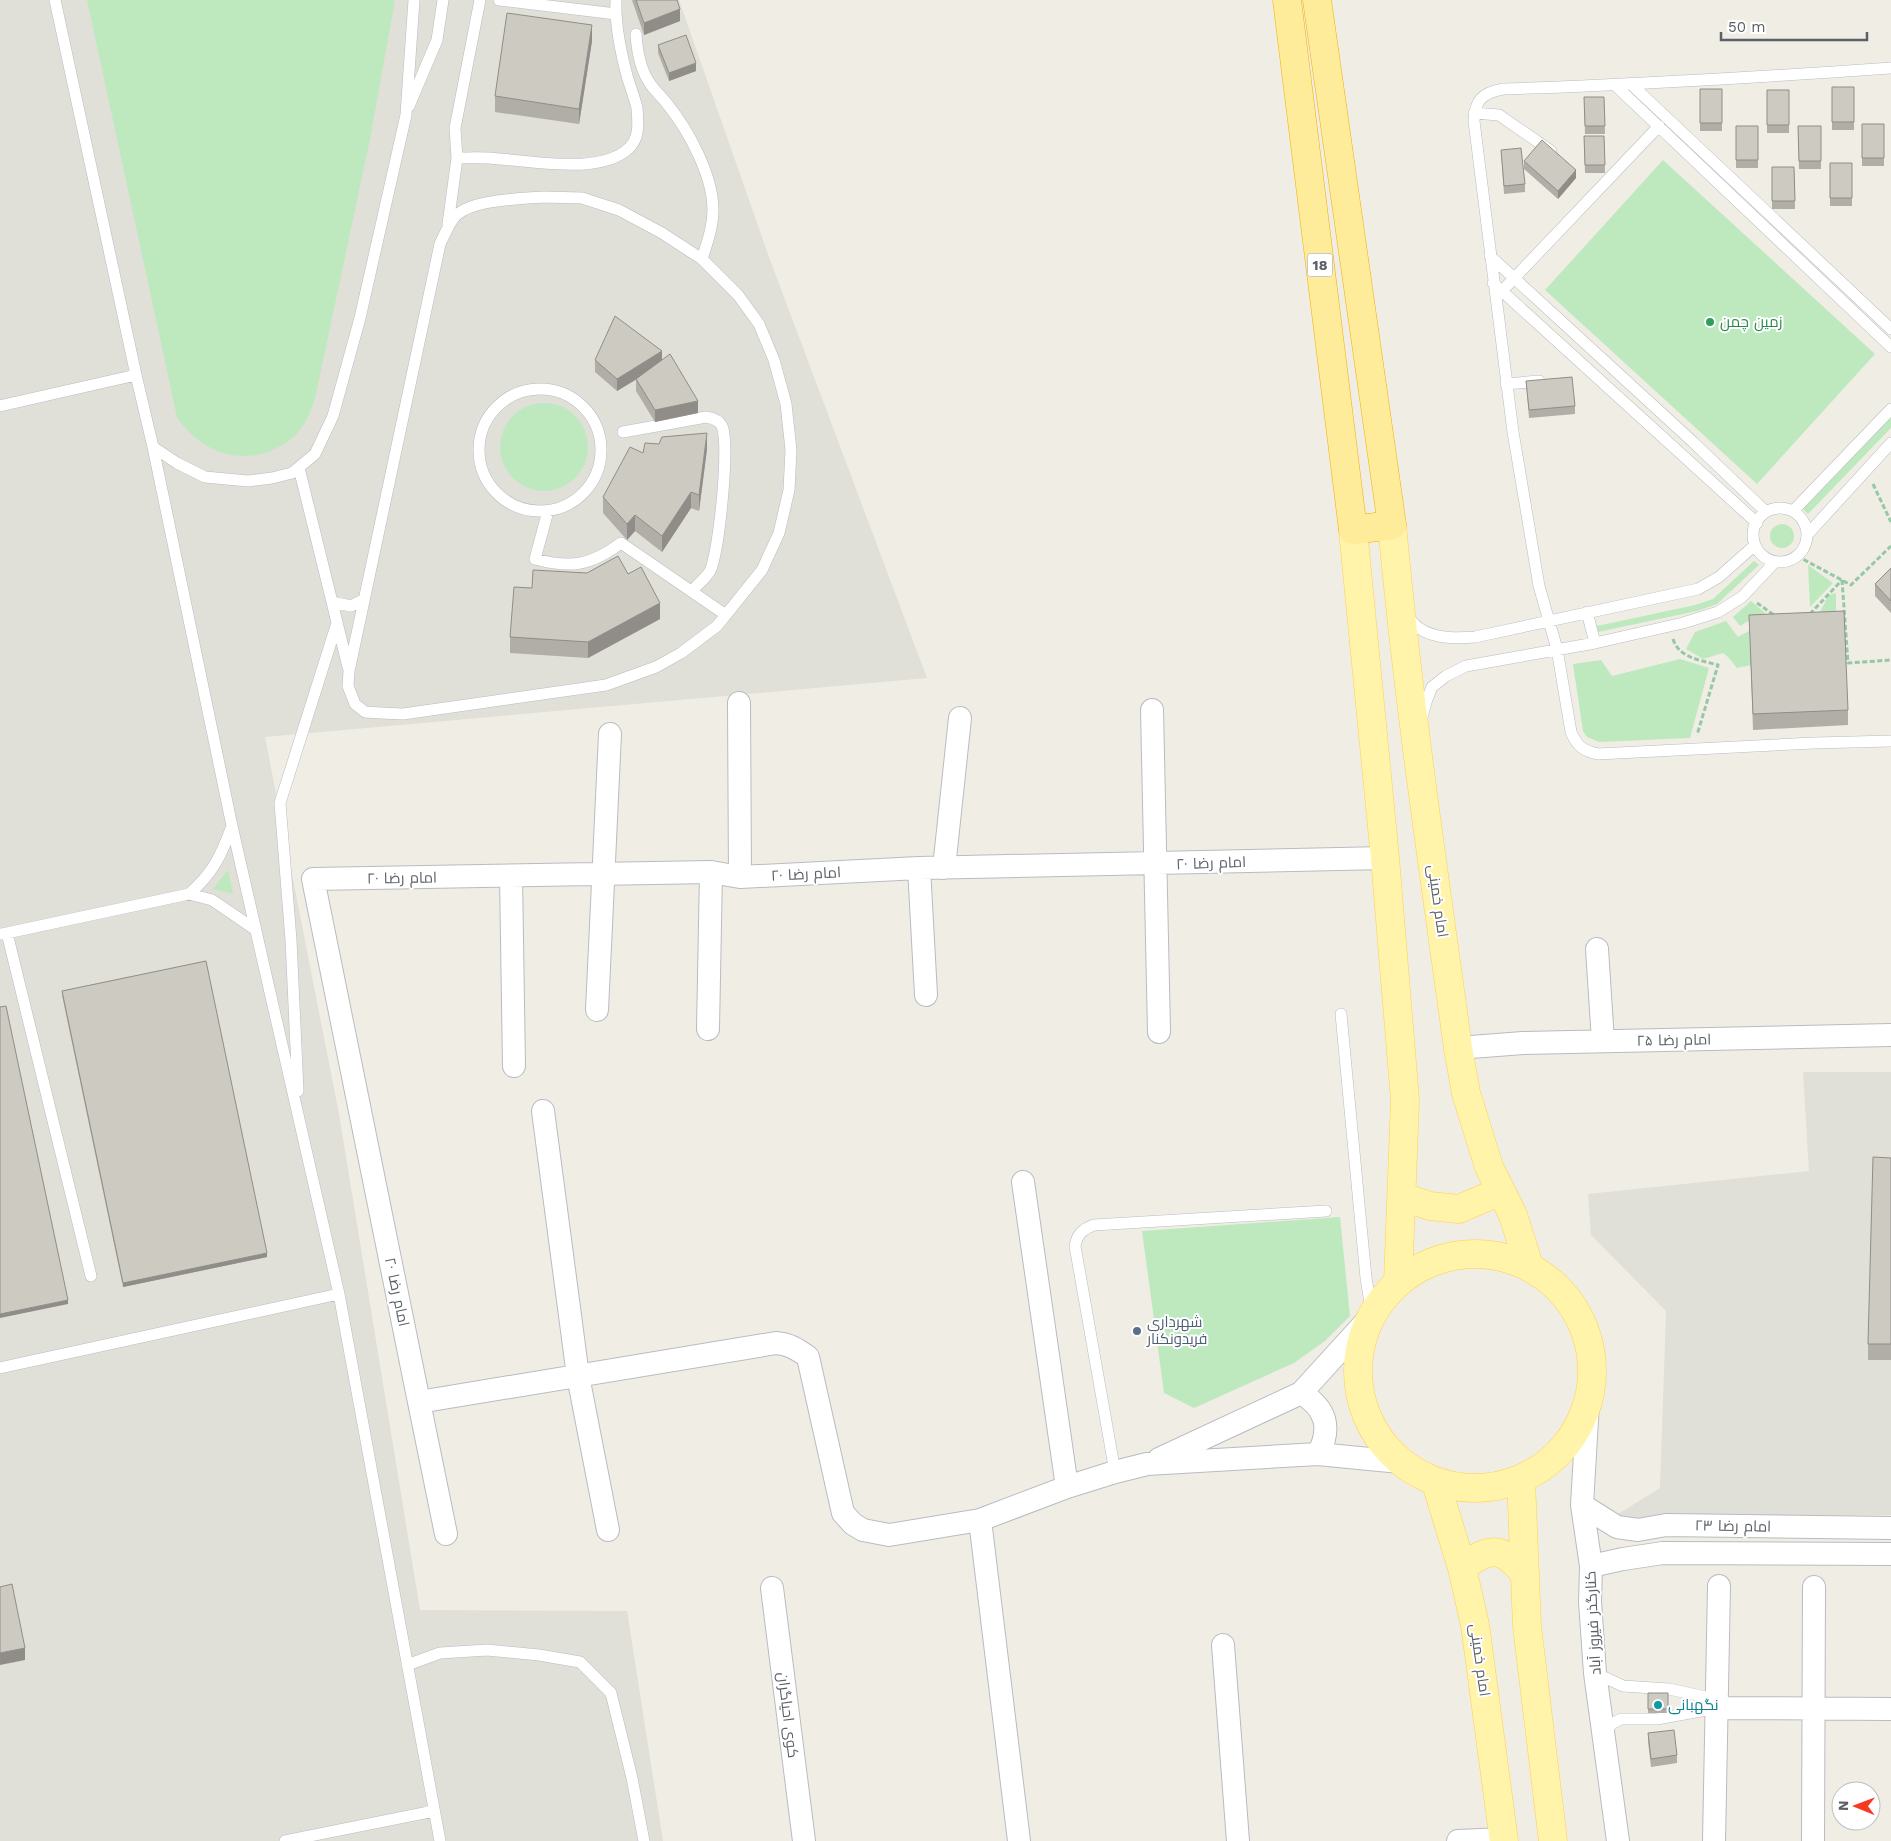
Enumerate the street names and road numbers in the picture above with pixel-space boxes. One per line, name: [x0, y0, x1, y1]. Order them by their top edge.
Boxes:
road number: 18: [1308, 254, 1332, 276]
street label: امام رضا ۲۰: [1176, 853, 1246, 874]
street label: امام رضا ۲۰: [771, 863, 841, 886]
street label: امام خمینی: [1423, 864, 1452, 939]
street label: امام رضا ۲۰: [367, 868, 437, 889]
street label: امام رضا ۲۵: [1637, 1030, 1711, 1051]
street label: امام رضا ۲۰: [380, 1256, 413, 1328]
street label: امام رضا ۲۳: [1695, 1516, 1771, 1537]
street label: کنارگذر فیروز آباد: [1581, 1570, 1605, 1676]
street label: امام خمینی: [1465, 1623, 1494, 1698]
street label: کوی احیاگران: [773, 1671, 802, 1759]

